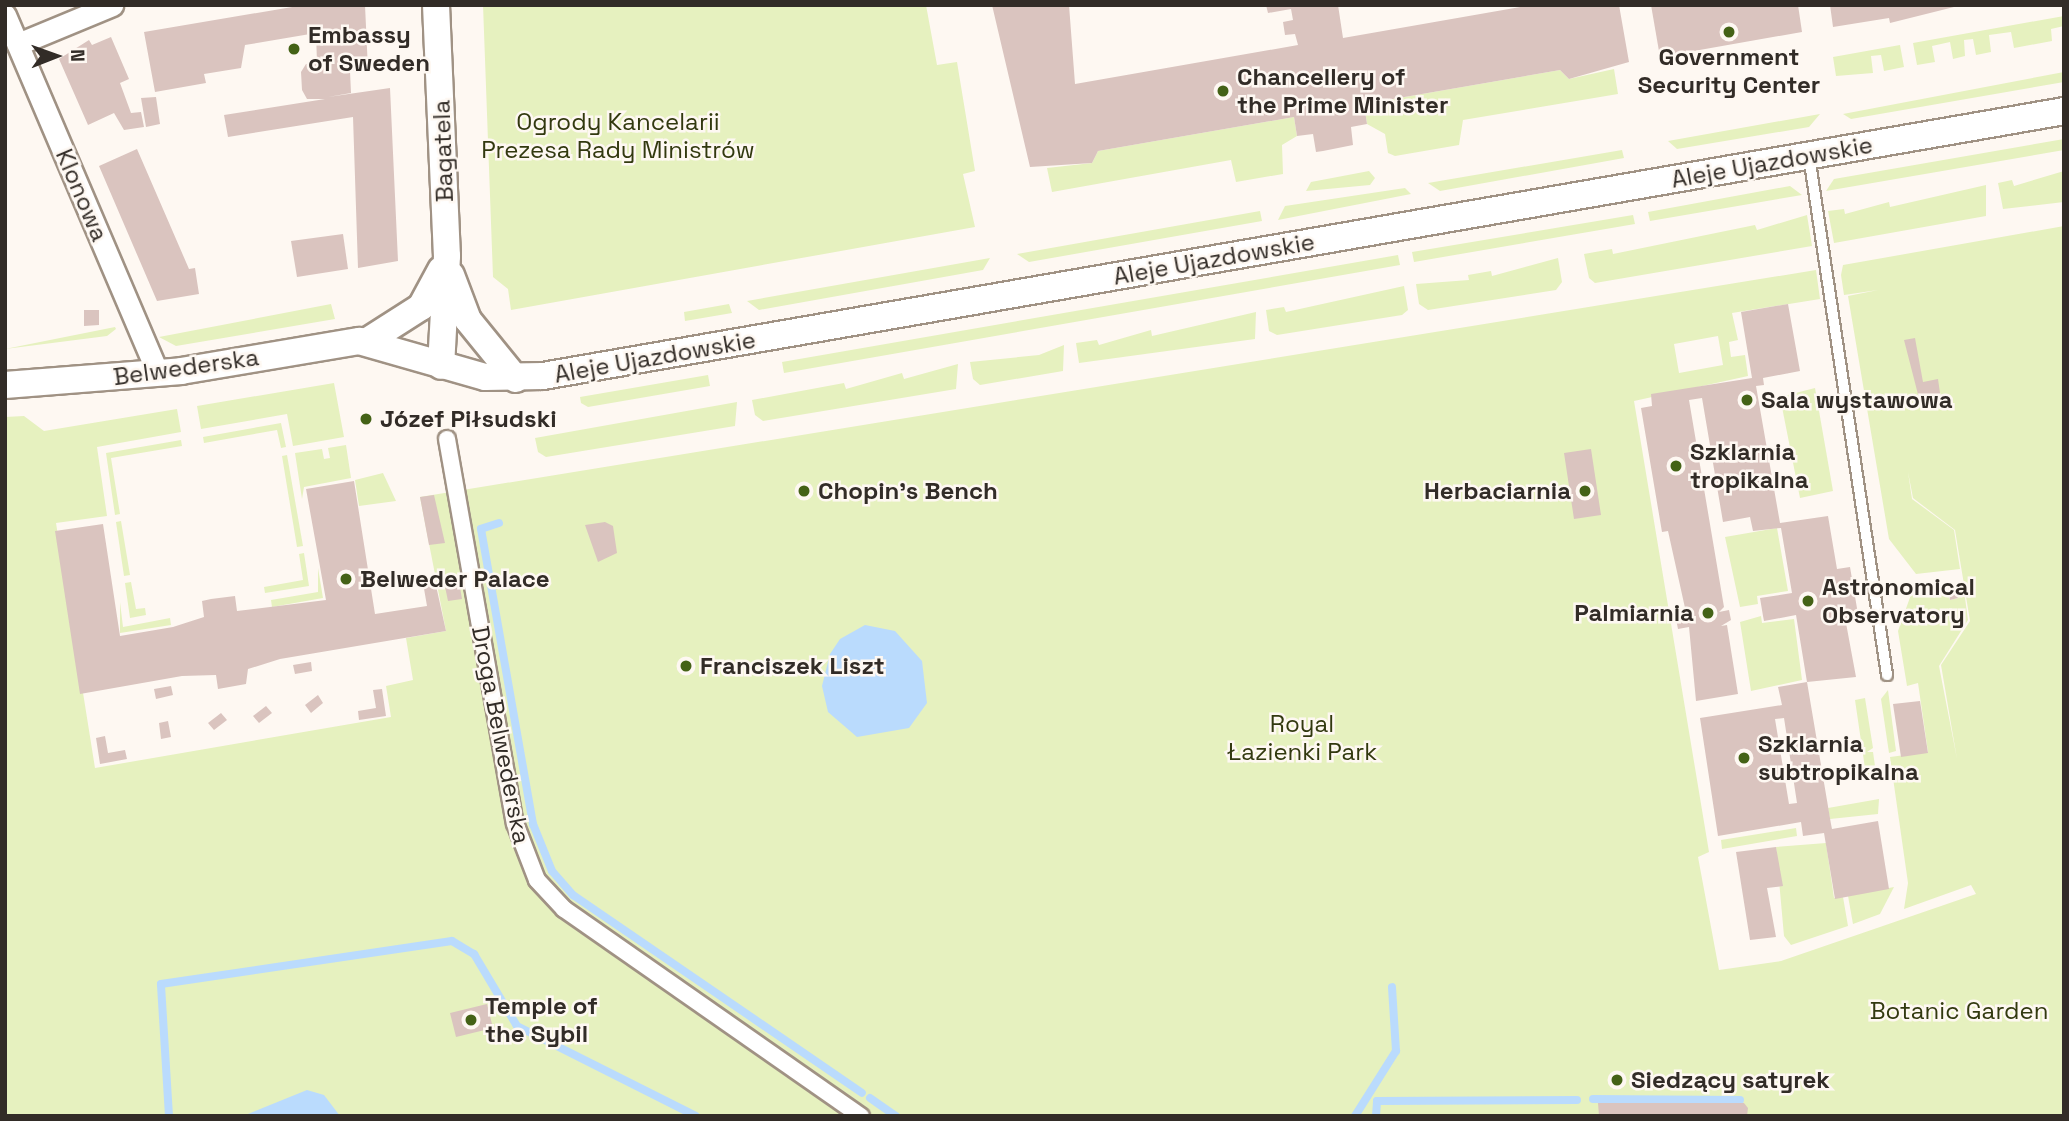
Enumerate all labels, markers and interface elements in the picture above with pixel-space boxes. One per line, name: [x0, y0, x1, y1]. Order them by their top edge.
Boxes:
north arrow: [21, 21, 91, 91]
place label: Embassy of Sweden: [308, 21, 430, 77]
marker: Government Security Center: [1721, 24, 1737, 40]
marker: Embassy of Sweden: [286, 41, 302, 57]
place label: Government Security Center: [1638, 43, 1820, 99]
text: N: [65, 49, 90, 62]
place label: Chancellery of the Prime Minister: [1237, 63, 1448, 119]
marker: Chancellery of the Prime Minister: [1215, 83, 1231, 99]
street label: Bagatela: [427, 99, 459, 203]
park label: Ogrody Kancelarii Prezesa Rady Ministrów: [481, 108, 755, 164]
street label: Aleje Ujazdowskie: [1669, 130, 1875, 194]
street label: Klonowa: [50, 145, 114, 245]
street label: Aleje Ujazdowskie: [1111, 227, 1317, 291]
street label: Aleje Ujazdowskie: [552, 325, 758, 389]
street label: Belwederska: [111, 343, 261, 391]
place label: Sala wystawowa: [1761, 386, 1953, 414]
marker: Sala wystawowa: [1739, 392, 1755, 408]
place label: Józef Piłsudski: [380, 405, 557, 433]
marker: Józef Piłsudski: [358, 411, 374, 427]
place label: Szklarnia tropikalna: [1690, 438, 1809, 494]
marker: Szklarnia tropikalna: [1668, 458, 1684, 474]
place label: Chopin's Bench: [818, 477, 998, 505]
place label: Herbaciarnia: [1424, 477, 1571, 505]
marker: Chopin's Bench: [796, 483, 812, 499]
marker: Herbaciarnia: [1577, 483, 1593, 499]
place label: Belweder Palace: [360, 565, 550, 593]
marker: Belweder Palace: [338, 571, 354, 587]
place label: Astronomical Observatory: [1822, 573, 1975, 629]
marker: Astronomical Observatory: [1800, 593, 1816, 609]
place label: Palmiarnia: [1574, 599, 1694, 627]
marker: Palmiarnia: [1700, 605, 1716, 621]
street label: Droga Belwederska: [466, 624, 536, 846]
place label: Franciszek Liszt: [700, 652, 885, 680]
marker: Franciszek Liszt: [678, 658, 694, 674]
park label: Royal Łazienki Park: [1227, 710, 1377, 766]
place label: Szklarnia subtropikalna: [1758, 730, 1919, 786]
marker: Szklarnia subtropikalna: [1736, 750, 1752, 766]
place label: Temple of the Sybil: [485, 992, 598, 1048]
park label: Botanic Garden: [1870, 997, 2048, 1025]
marker: Temple of the Sybil: [463, 1012, 479, 1028]
place label: Siedzący satyrek: [1631, 1066, 1830, 1094]
marker: Siedzący satyrek: [1609, 1072, 1625, 1088]

